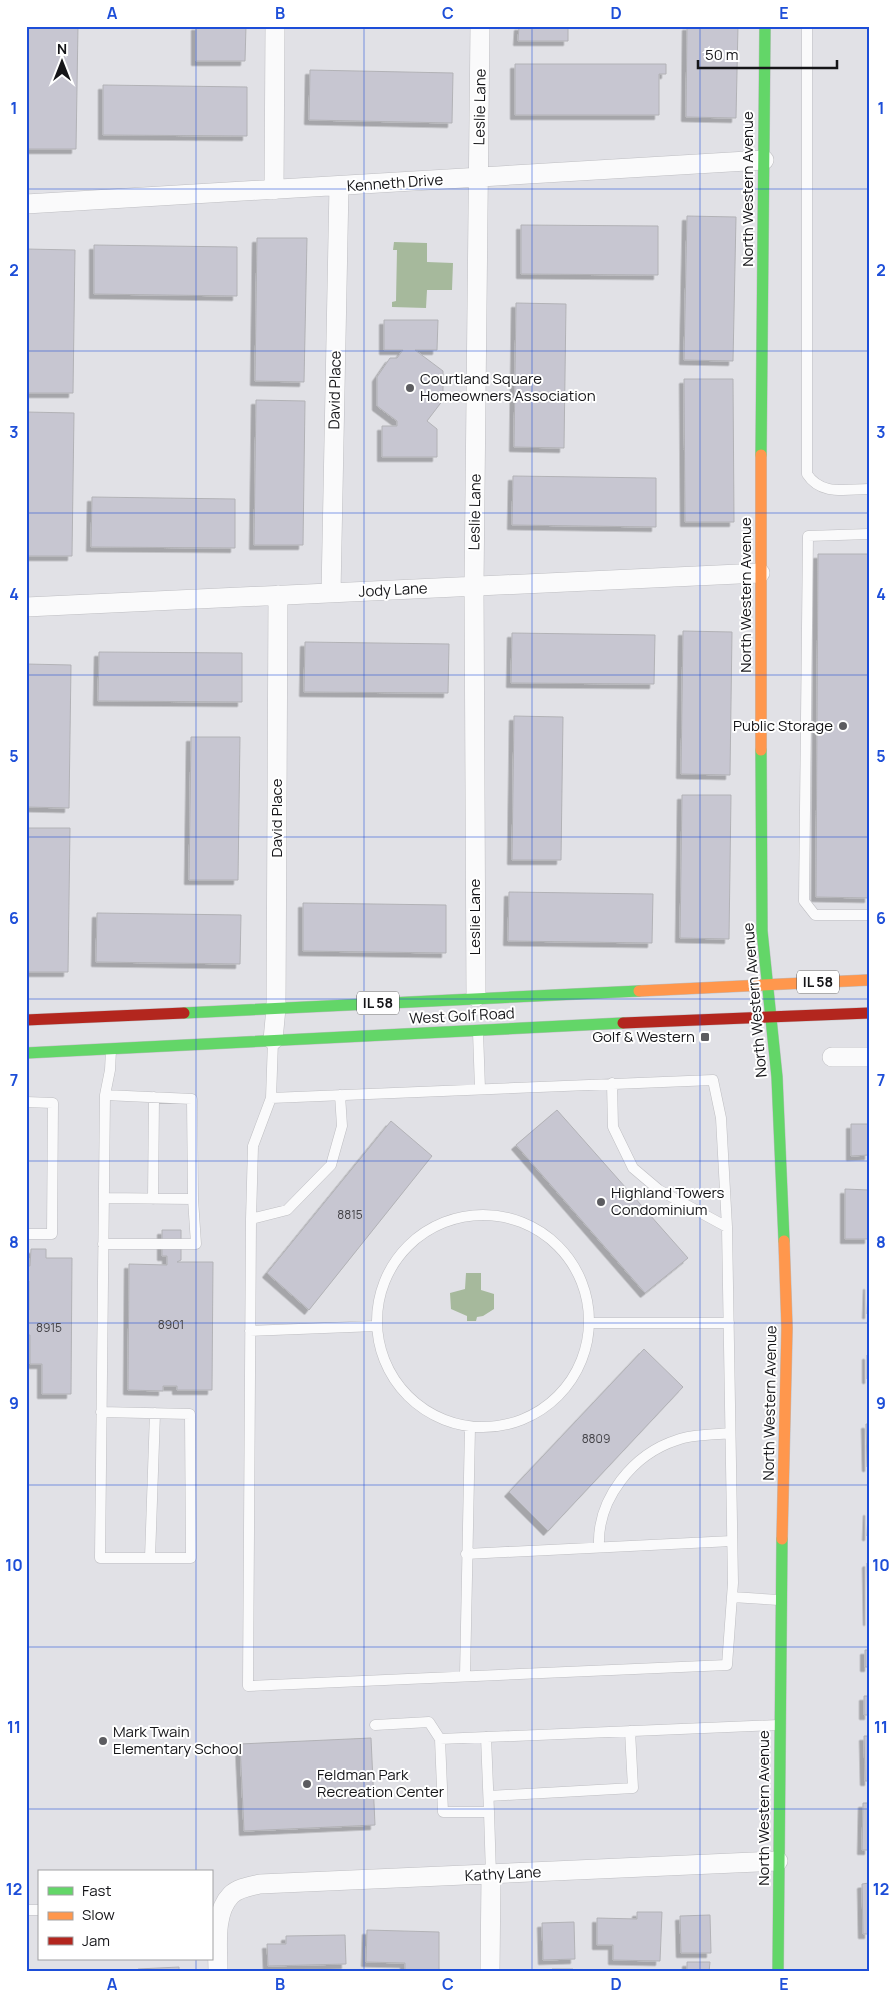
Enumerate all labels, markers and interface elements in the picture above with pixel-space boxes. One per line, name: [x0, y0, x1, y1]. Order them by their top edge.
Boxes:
text: A: [107, 2, 118, 24]
text: B: [275, 2, 285, 24]
text: C: [442, 2, 454, 24]
text: D: [610, 2, 622, 24]
text: E: [779, 2, 789, 24]
north arrow: [38, 38, 88, 88]
scale bar: [698, 38, 836, 70]
text: N: [57, 39, 67, 58]
text: 50 m: [705, 44, 739, 65]
street label: Leslie Lane: [468, 68, 491, 146]
text: 1: [10, 97, 18, 119]
text: 1: [877, 97, 885, 119]
street label: North Western Avenue: [737, 111, 758, 267]
street label: Kenneth Drive: [346, 169, 444, 196]
text: 2: [9, 259, 19, 281]
text: 2: [876, 259, 886, 281]
street label: David Place: [323, 350, 346, 430]
place label: Courtland Square Homeowners Association: [420, 368, 596, 406]
marker: Courtland Square Homeowners Association: [404, 382, 416, 394]
text: 3: [9, 421, 19, 443]
text: 3: [876, 421, 886, 443]
street label: Leslie Lane: [463, 473, 486, 551]
street label: North Western Avenue: [735, 517, 756, 673]
street label: Jody Lane: [358, 577, 428, 602]
text: 4: [9, 583, 19, 605]
text: 4: [876, 583, 886, 605]
place label: Public Storage: [733, 715, 833, 736]
marker: Public Storage: [837, 720, 849, 732]
text: 5: [9, 745, 19, 767]
text: 5: [876, 745, 886, 767]
street label: David Place: [266, 778, 287, 857]
street label: Leslie Lane: [464, 878, 485, 955]
text: 6: [9, 907, 19, 929]
text: 6: [876, 907, 886, 929]
street label: North Western Avenue: [737, 922, 772, 1078]
road number: IL 58: [797, 970, 839, 994]
road number: IL 58: [357, 991, 399, 1014]
street label: West Golf Road: [409, 1002, 515, 1029]
place label: Golf & Western: [592, 1026, 695, 1047]
marker: Golf & Western: [699, 1031, 711, 1043]
text: 7: [10, 1069, 18, 1091]
text: 7: [877, 1069, 885, 1091]
place label: Highland Towers Condominium: [611, 1182, 725, 1220]
marker: Highland Towers Condominium: [595, 1196, 607, 1208]
house number: 8815: [337, 1206, 363, 1223]
text: 8: [9, 1231, 19, 1253]
text: 8: [876, 1231, 886, 1253]
house number: 8901: [158, 1316, 184, 1333]
house number: 8915: [36, 1319, 62, 1336]
street label: North Western Avenue: [758, 1325, 781, 1481]
text: 9: [9, 1392, 19, 1414]
text: 9: [876, 1392, 886, 1414]
house number: 8809: [582, 1430, 610, 1447]
text: 10: [5, 1554, 23, 1576]
text: 10: [872, 1554, 890, 1576]
text: 11: [7, 1716, 21, 1738]
text: 11: [874, 1716, 888, 1738]
place label: Mark Twain Elementary School: [113, 1721, 242, 1759]
street label: North Western Avenue: [753, 1730, 774, 1886]
marker: Mark Twain Elementary School: [97, 1735, 109, 1747]
place label: Feldman Park Recreation Center: [317, 1764, 445, 1802]
marker: Feldman Park Recreation Center: [301, 1778, 313, 1790]
street label: Kathy Lane: [464, 1861, 542, 1886]
legend: [38, 1870, 212, 1960]
text: 12: [6, 1878, 22, 1900]
text: 12: [873, 1878, 889, 1900]
text: Fast: [82, 1880, 111, 1901]
text: Slow: [82, 1904, 115, 1925]
text: Jam: [82, 1930, 110, 1951]
text: A: [107, 1973, 118, 1995]
text: B: [275, 1973, 285, 1995]
text: C: [442, 1973, 454, 1995]
text: D: [610, 1973, 622, 1995]
text: E: [779, 1973, 789, 1995]

